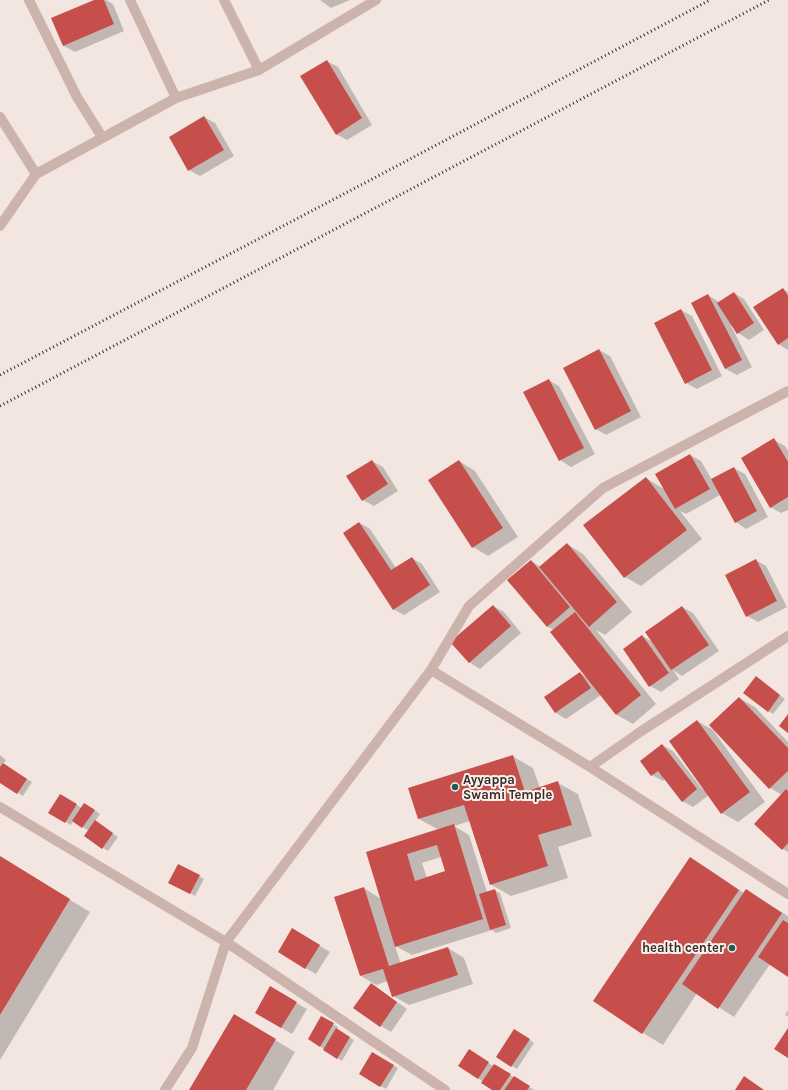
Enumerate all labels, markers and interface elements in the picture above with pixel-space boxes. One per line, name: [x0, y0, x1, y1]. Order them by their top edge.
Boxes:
place label: Ayyappa Swami Temple: [463, 772, 552, 803]
marker: Ayyappa Swami Temple: [450, 782, 460, 792]
place label: health center: [642, 940, 724, 956]
marker: health center: [727, 943, 737, 953]

